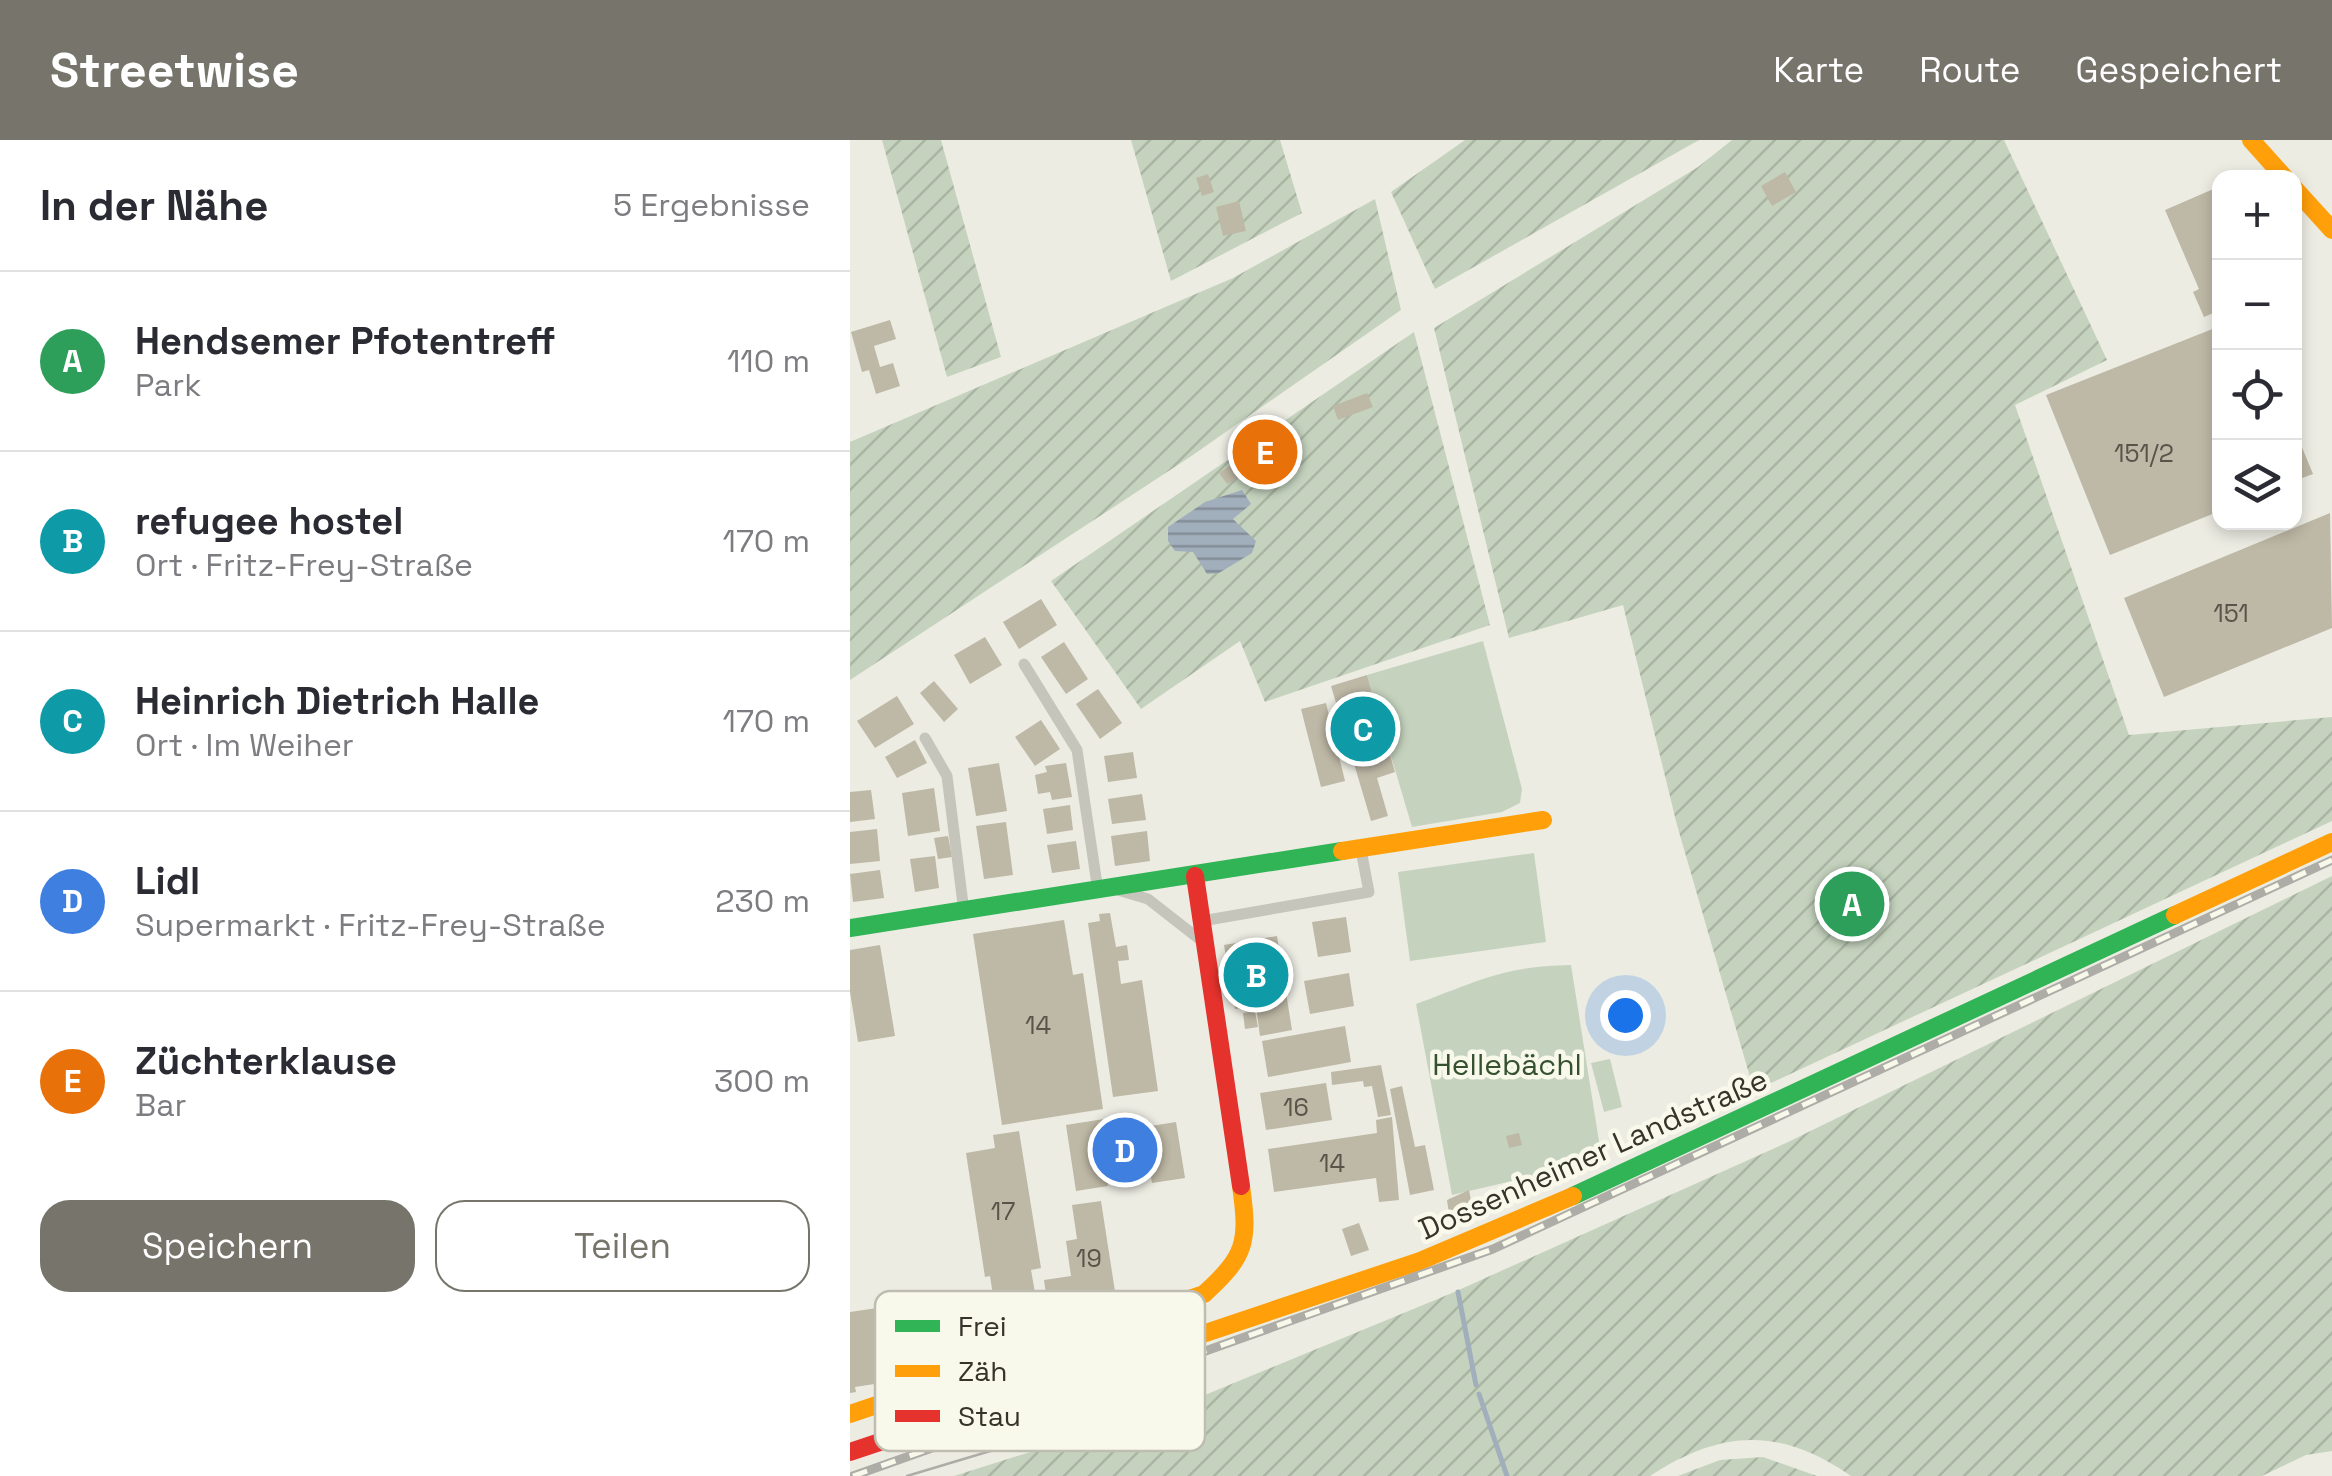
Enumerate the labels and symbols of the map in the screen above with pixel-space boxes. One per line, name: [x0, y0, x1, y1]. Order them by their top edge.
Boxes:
pin: E: [1232, 414, 1298, 490]
house number: 151/2: [2114, 437, 2174, 469]
house number: 151: [2213, 597, 2249, 629]
pin: C: [1330, 692, 1396, 766]
pin: A: [1820, 866, 1884, 942]
pin: B: [1224, 938, 1288, 1012]
your location: [1600, 990, 1651, 1041]
house number: 14: [1025, 1009, 1051, 1041]
park label: Hellebächl: [1432, 1045, 1582, 1084]
street label: Dossenheimer Landstraße: [1413, 1059, 1773, 1249]
house number: 16: [1283, 1091, 1309, 1123]
pin: D: [1092, 1112, 1158, 1188]
house number: 14: [1319, 1147, 1345, 1179]
house number: 17: [991, 1195, 1015, 1227]
house number: 19: [1076, 1242, 1102, 1274]
legend: [875, 1291, 1205, 1451]
text: Frei: [958, 1308, 1007, 1344]
text: Zäh: [958, 1353, 1007, 1389]
text: Stau: [958, 1398, 1021, 1434]

